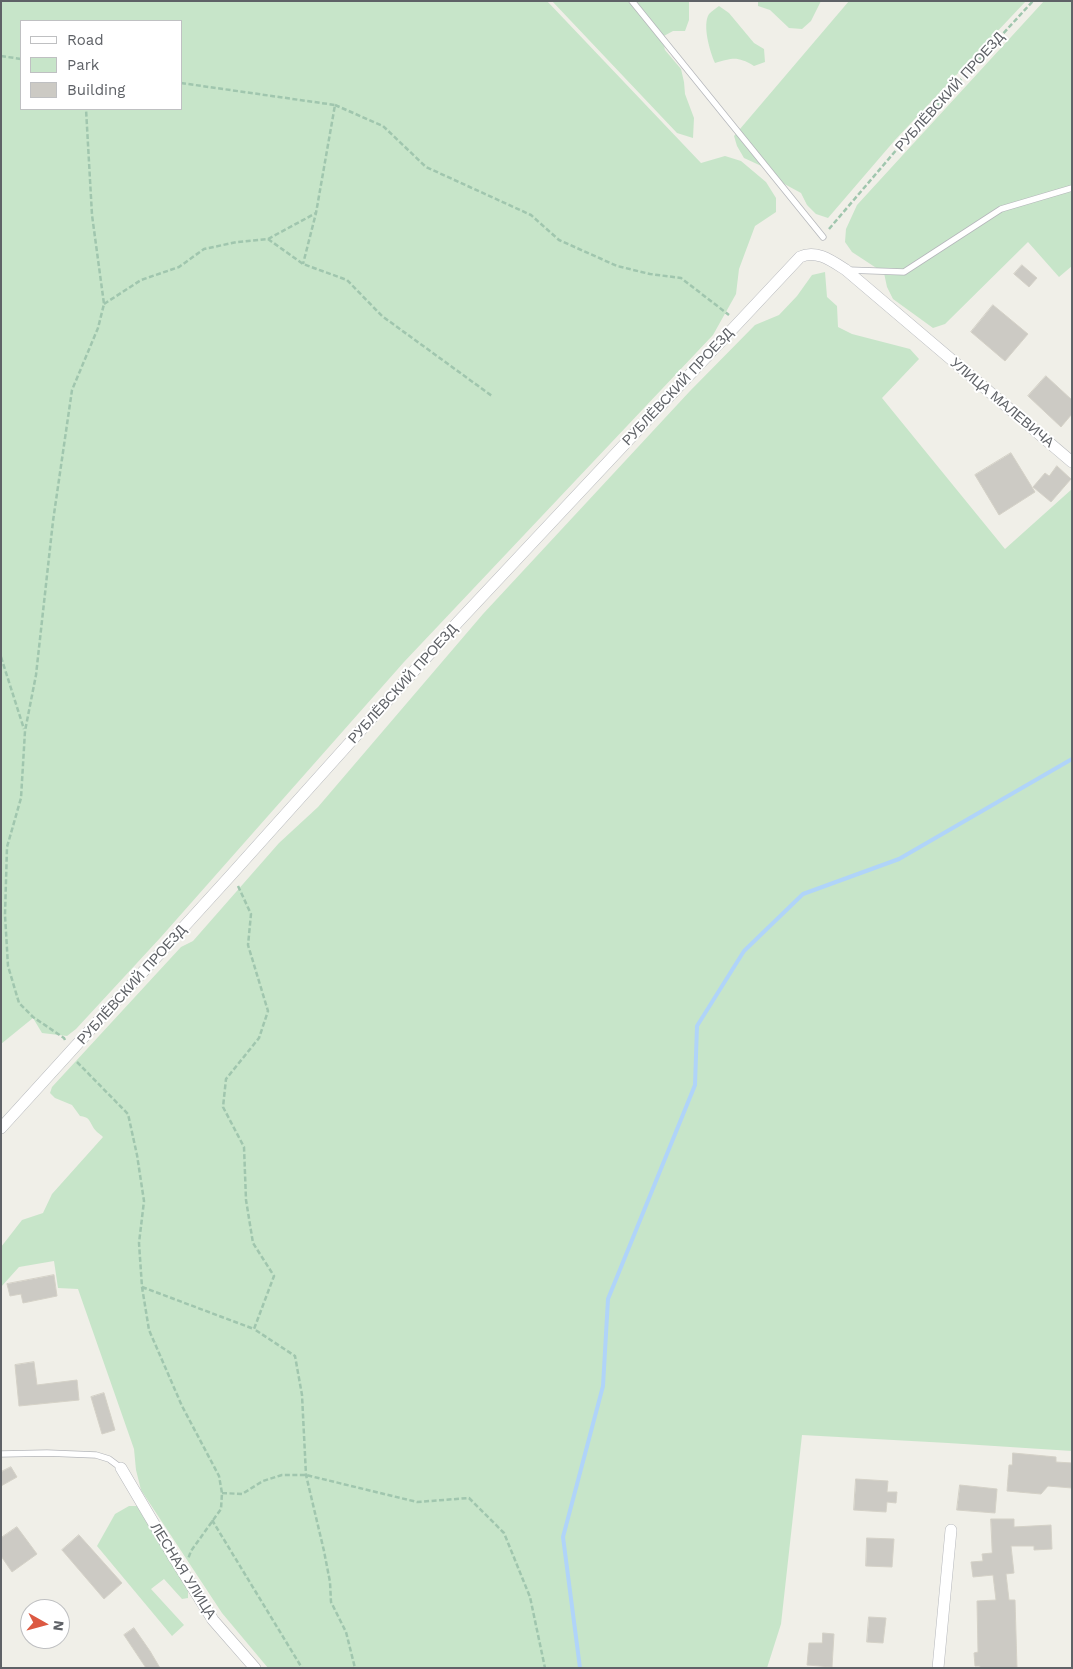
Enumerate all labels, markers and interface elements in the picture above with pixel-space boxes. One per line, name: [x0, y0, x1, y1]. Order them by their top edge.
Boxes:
legend: [20, 20, 182, 110]
street label: РУБЛЁВСКИЙ ПРОЕЗД: [892, 29, 1008, 155]
text: Road: [67, 31, 104, 49]
text: Park: [67, 56, 99, 74]
text: Building: [67, 81, 125, 99]
street label: РУБЛЁВСКИЙ ПРОЕЗД: [619, 325, 737, 449]
street label: УЛИЦА МАЛЕВИЧА: [947, 355, 1057, 451]
street label: РУБЛЁВСКИЙ ПРОЕЗД: [345, 621, 461, 747]
street label: РУБЛЁВСКИЙ ПРОЕЗД: [74, 922, 190, 1048]
street label: ЛЕСНАЯ УЛИЦА: [147, 1520, 219, 1622]
north arrow: [20, 1599, 70, 1649]
text: N: [50, 1620, 67, 1632]

